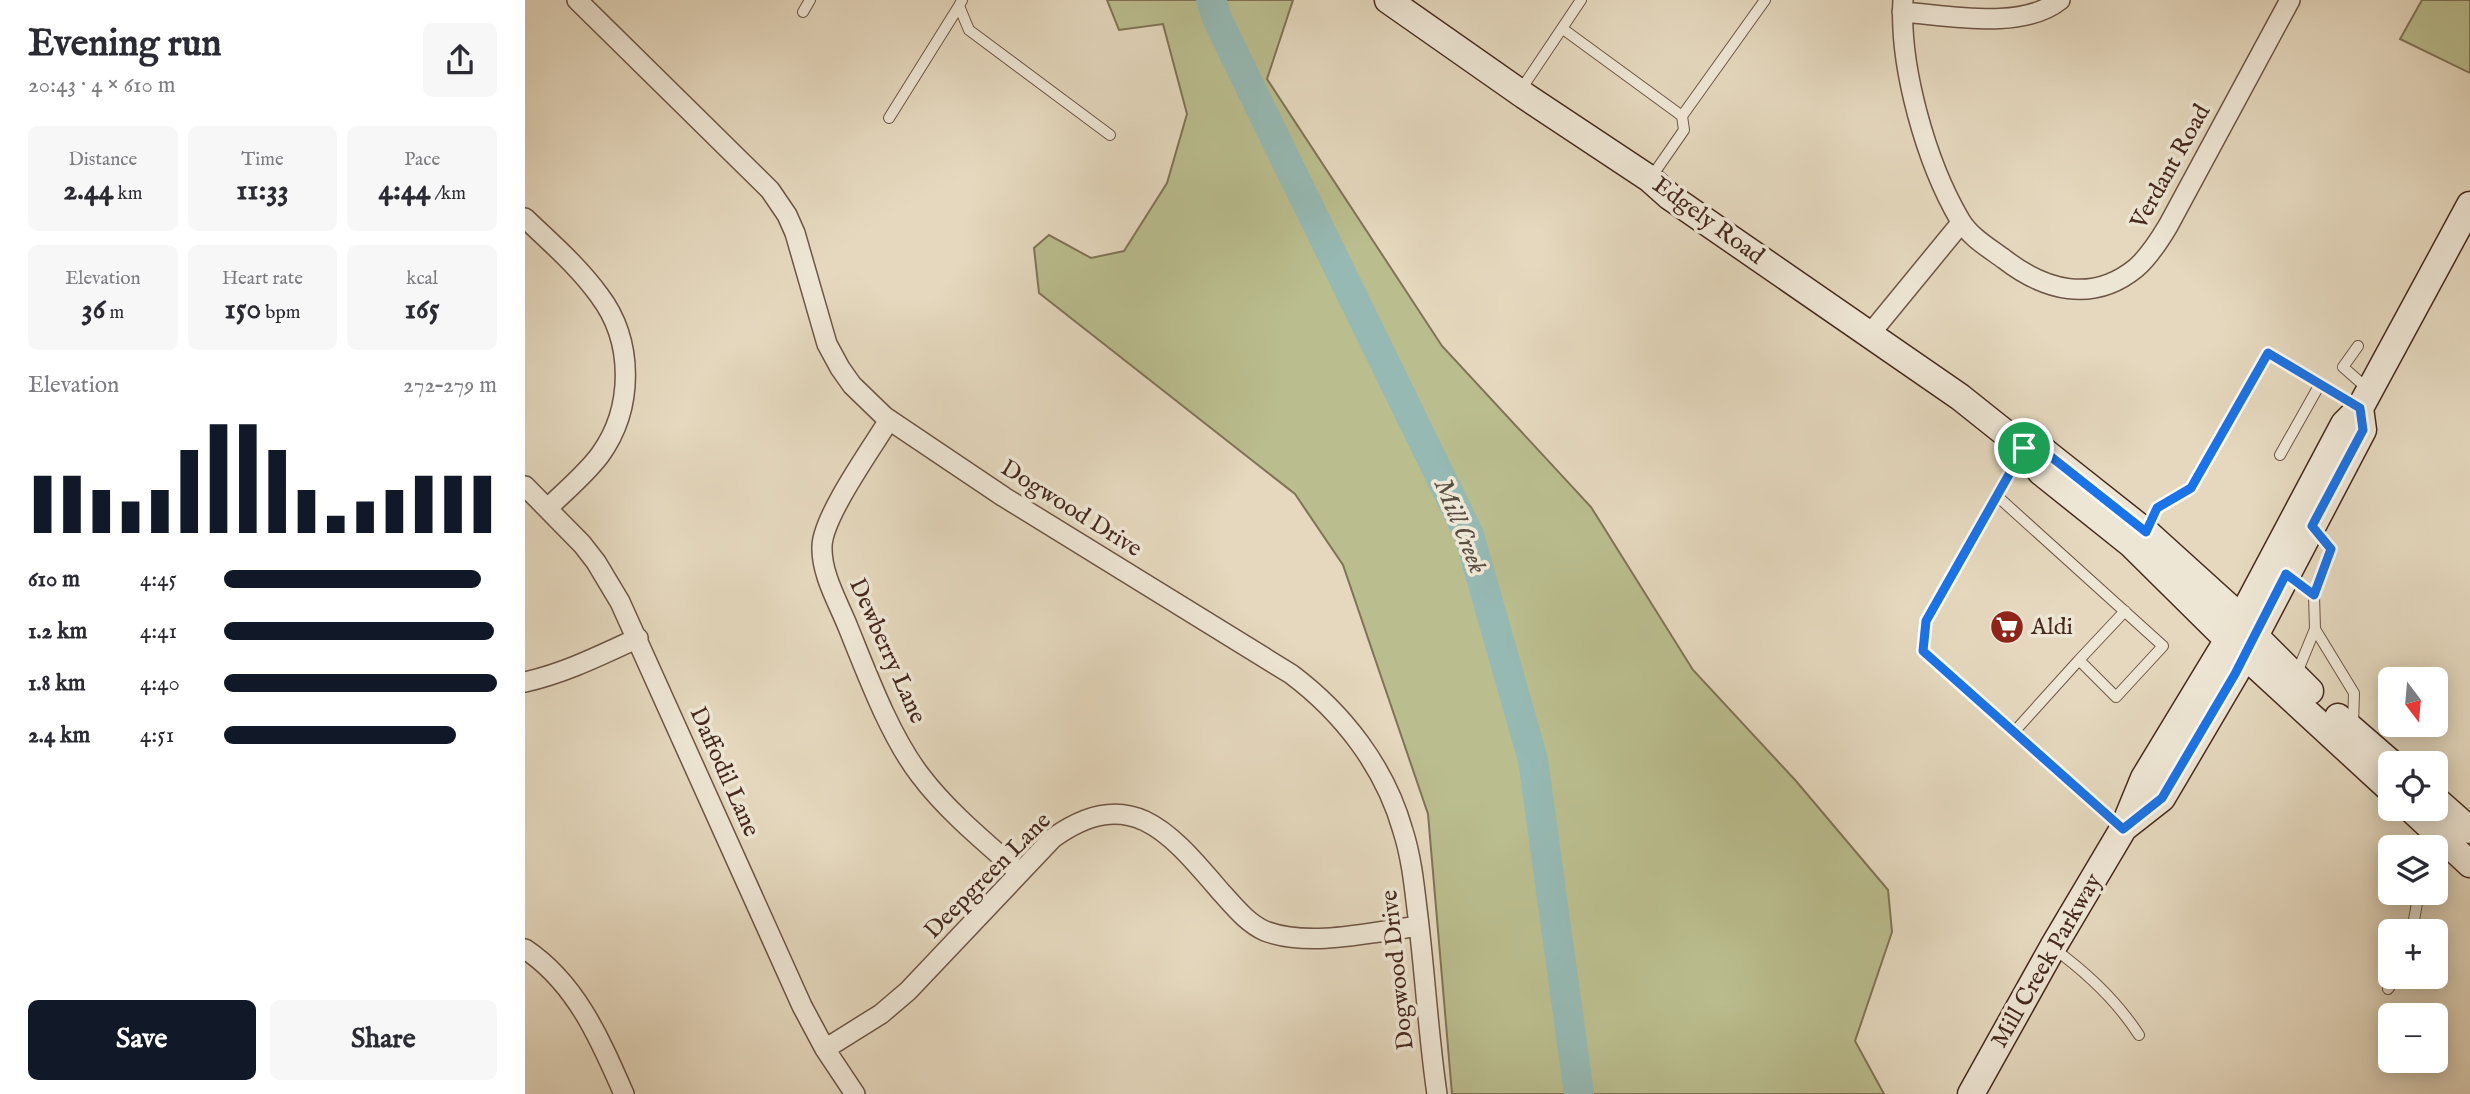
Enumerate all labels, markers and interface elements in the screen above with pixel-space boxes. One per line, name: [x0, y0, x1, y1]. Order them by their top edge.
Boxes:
text: Evening run: [28, 21, 222, 69]
button: share: [423, 23, 497, 97]
text: 20:43 · 4 × 610 m: [28, 71, 176, 100]
street label: Verdant Road: [2124, 99, 2218, 236]
text: Distance: [68, 148, 137, 172]
text: Time: [241, 148, 284, 172]
text: Pace: [404, 148, 440, 172]
street label: Edgely Road: [1646, 170, 1770, 272]
text: 2.44: [63, 172, 113, 210]
text: 11:33: [236, 172, 289, 210]
text: 4:44: [378, 172, 430, 210]
text: km: [113, 182, 142, 206]
text: /km: [430, 182, 466, 206]
text: Elevation: [65, 267, 141, 291]
text: Heart rate: [222, 267, 303, 291]
text: kcal: [406, 267, 438, 291]
text: 36: [81, 291, 105, 329]
text: 150: [225, 291, 261, 329]
text: 165: [405, 291, 440, 329]
text: m: [105, 301, 124, 325]
text: bpm: [261, 301, 300, 325]
text: Elevation: [28, 371, 119, 400]
text: 272–279 m: [403, 371, 497, 400]
pin: [1994, 418, 2054, 478]
icon: arrive: [2005, 429, 2043, 467]
street label: Dogwood Drive: [995, 453, 1147, 565]
water label: Mill Creek: [1426, 473, 1494, 579]
text: 610 m: [28, 565, 80, 594]
text: 4:45: [140, 565, 177, 594]
street label: Dewberry Lane: [841, 574, 933, 728]
supermarket icon: Aldi: [1988, 608, 2026, 646]
place label: Aldi: [2030, 612, 2073, 643]
text: 1.2 km: [28, 617, 87, 646]
text: 4:41: [140, 617, 177, 646]
north arrow: [2378, 667, 2448, 737]
map controls: [2378, 667, 2448, 1073]
text: 1.8 km: [28, 669, 86, 698]
text: 4:40: [140, 669, 180, 698]
street label: Daffodil Lane: [682, 702, 766, 842]
text: 2.4 km: [28, 721, 90, 750]
text: 4:51: [140, 721, 174, 750]
button: locate: [2378, 751, 2448, 821]
street label: Deepgreen Lane: [918, 806, 1058, 946]
button: layers: [2378, 835, 2448, 905]
street label: Mill Creek Parkway: [1984, 868, 2110, 1054]
street label: Dogwood Drive: [1374, 888, 1422, 1052]
button: +: [2378, 919, 2448, 989]
button: Save: [28, 1000, 256, 1080]
button: Share: [270, 1000, 497, 1080]
button: −: [2378, 1003, 2448, 1073]

